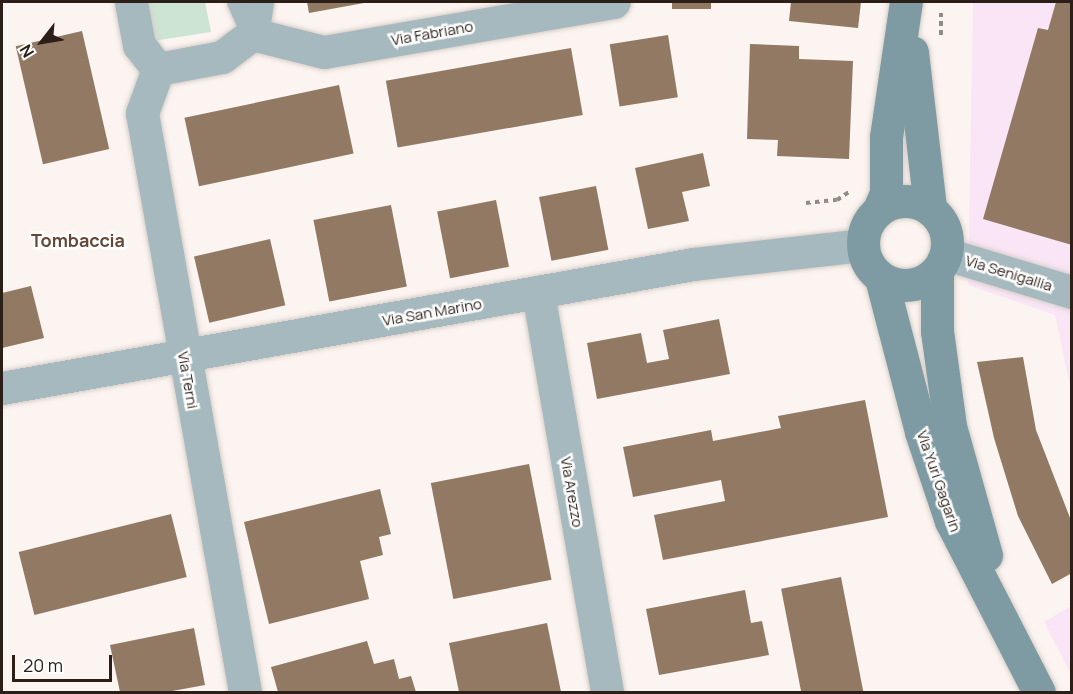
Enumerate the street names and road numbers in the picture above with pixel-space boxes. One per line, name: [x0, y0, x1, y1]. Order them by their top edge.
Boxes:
street label: Via Fabriano: [390, 17, 474, 49]
street label: Via Senigallia: [963, 251, 1055, 295]
street label: Via San Marino: [381, 294, 483, 330]
street label: Via Terni: [174, 350, 202, 410]
street label: Via Yuri Gagarin: [913, 428, 965, 534]
street label: Via Arezzo: [557, 455, 587, 529]

